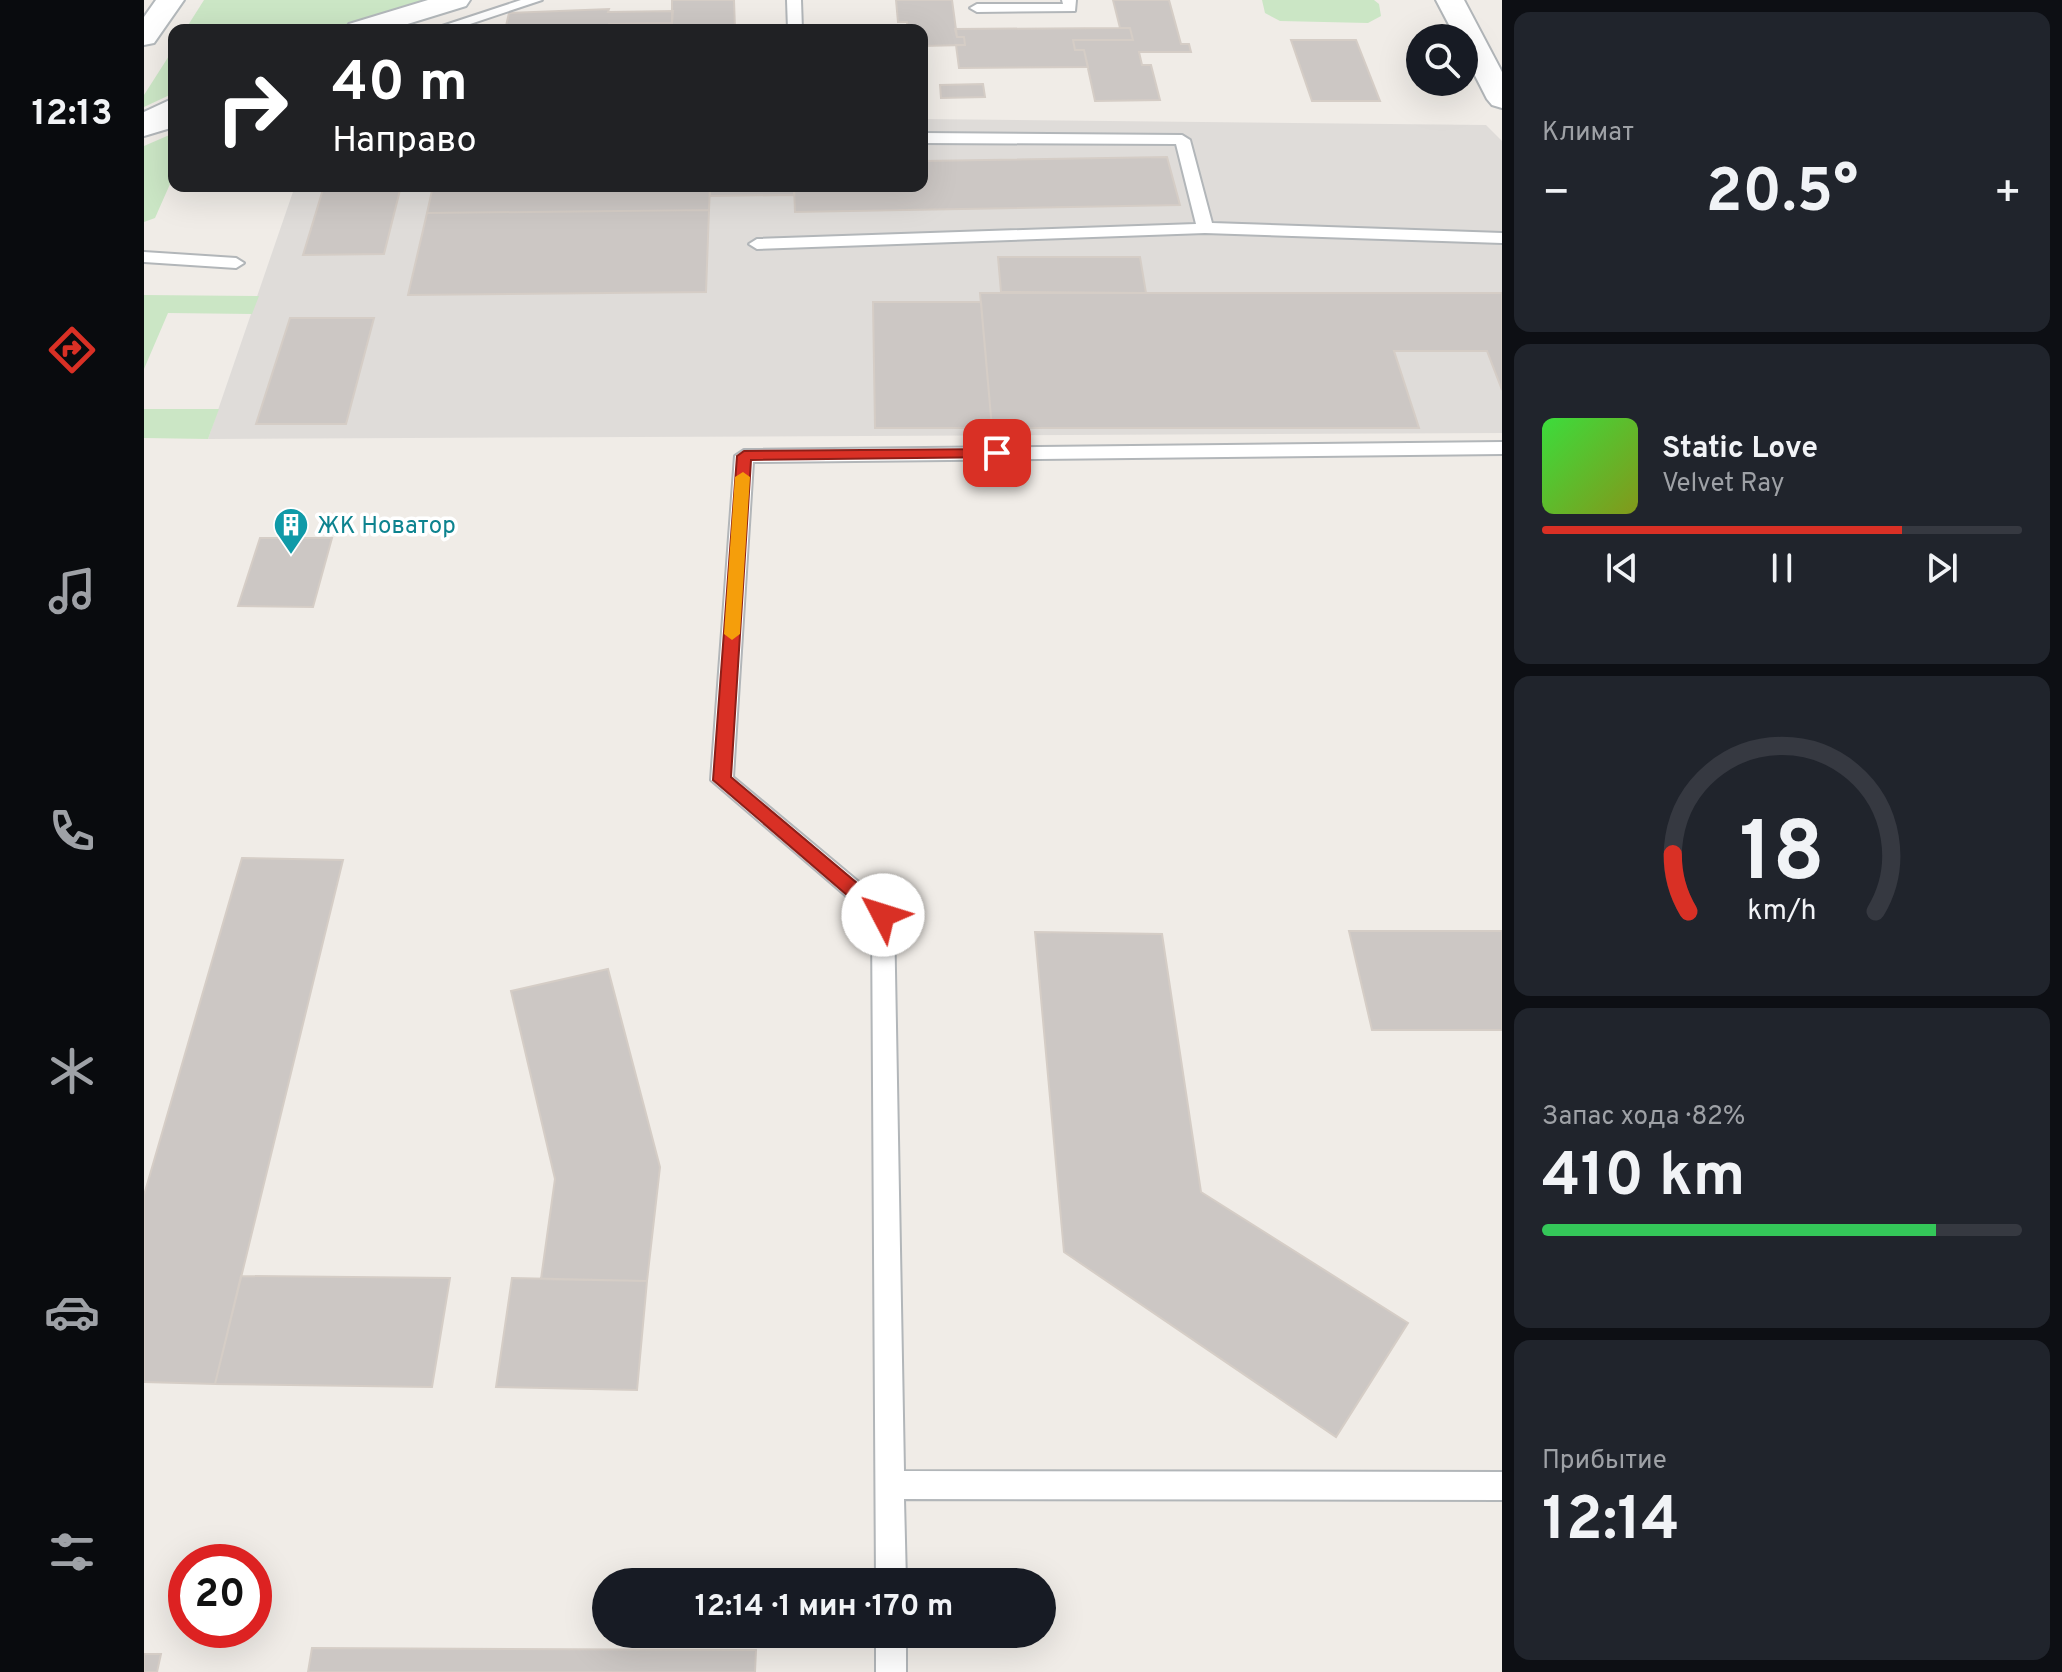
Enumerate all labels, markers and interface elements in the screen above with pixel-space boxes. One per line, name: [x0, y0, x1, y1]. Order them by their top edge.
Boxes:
map controls: [1406, 24, 1478, 96]
button: search: [1406, 24, 1478, 96]
text: 40 m: [332, 50, 468, 120]
icon: right: [200, 56, 304, 160]
text: 12:13: [31, 92, 113, 138]
text: Климат: [1542, 117, 1634, 150]
text: Направо: [332, 119, 477, 165]
text: 20.5°: [1706, 157, 1858, 233]
text: −: [1542, 167, 1570, 223]
text: +: [1994, 167, 2022, 223]
icon: directions: [44, 322, 100, 378]
pin: [963, 419, 1031, 487]
icon: arrive: [975, 431, 1019, 475]
text: Static Love: [1662, 431, 1818, 468]
text: Velvet Ray: [1662, 468, 1785, 501]
building icon: ЖК Новатор: [272, 506, 310, 556]
place label: ЖК Новатор: [317, 512, 456, 542]
icon: previous: [1600, 546, 1644, 590]
icon: pause: [1760, 546, 1804, 590]
icon: next: [1920, 546, 1964, 590]
icon: music: [44, 563, 100, 619]
icon: phone: [44, 803, 100, 859]
text: 18: [1739, 805, 1825, 910]
position arrow: [841, 873, 925, 957]
text: km/h: [1747, 894, 1817, 930]
icon: climate: [44, 1043, 100, 1099]
text: Запас хода · 82%: [1542, 1101, 1745, 1134]
text: 410 km: [1542, 1141, 1745, 1217]
icon: car: [44, 1284, 100, 1340]
text: Прибытие: [1542, 1445, 1667, 1478]
text: 12:14: [1542, 1485, 1680, 1561]
icon: filters: [44, 1524, 100, 1580]
speed limit sign: 20: [168, 1544, 272, 1648]
text: 12:14 · 1 мин · 170 m: [695, 1589, 953, 1626]

